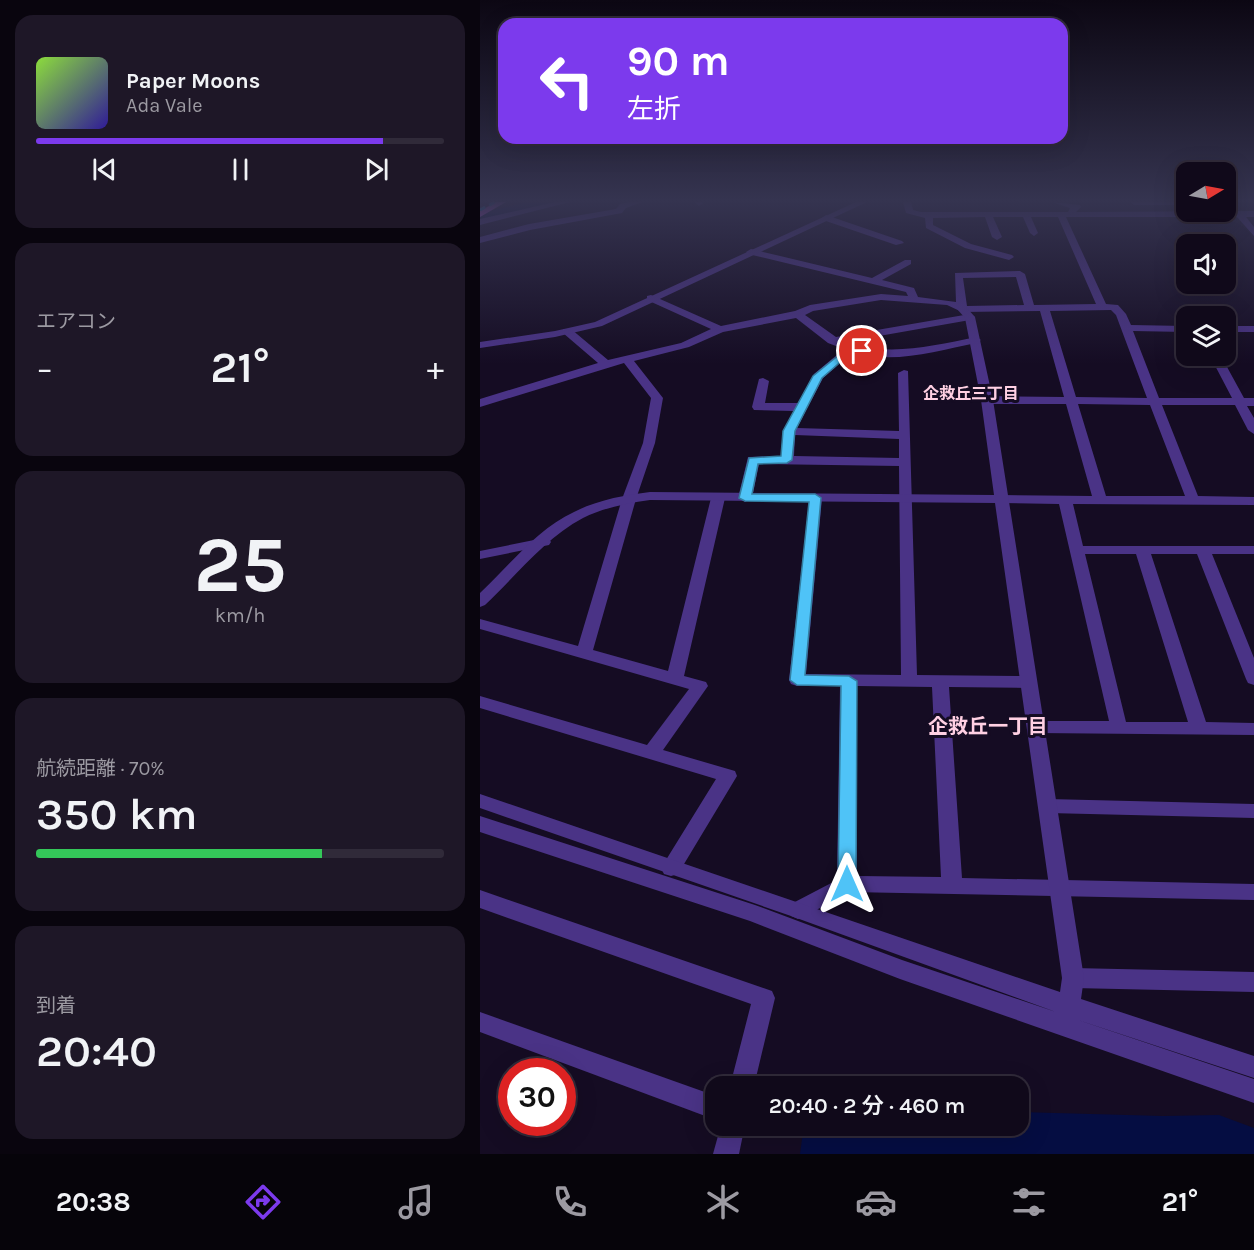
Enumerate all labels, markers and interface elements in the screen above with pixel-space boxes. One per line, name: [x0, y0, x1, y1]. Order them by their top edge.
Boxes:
text: 90 m: [627, 36, 730, 86]
icon: left: [528, 42, 606, 120]
text: Paper Moons: [126, 68, 260, 94]
text: 左折: [627, 93, 681, 125]
text: Ada Vale: [126, 94, 203, 117]
icon: previous: [88, 153, 121, 186]
icon: pause: [224, 153, 257, 186]
icon: next: [360, 153, 393, 186]
north arrow: [1176, 162, 1236, 222]
map controls: [1176, 162, 1236, 366]
button: sound: [1176, 234, 1236, 294]
button: layers: [1176, 306, 1236, 366]
text: エアコン: [36, 310, 116, 333]
pin: [836, 325, 887, 376]
icon: arrive: [845, 334, 878, 367]
text: 21°: [210, 341, 270, 393]
text: −: [36, 349, 53, 387]
text: +: [427, 349, 444, 387]
district label: 企救丘三丁目: [923, 384, 1019, 403]
text: 25: [194, 519, 286, 611]
text: km/h: [215, 604, 265, 627]
district label: 企救丘一丁目: [928, 715, 1048, 738]
text: 航続距離 · 70%: [36, 757, 165, 780]
text: 350 km: [36, 788, 198, 840]
position arrow: [815, 852, 879, 916]
text: 到着: [36, 994, 76, 1017]
text: 20:40: [36, 1025, 157, 1077]
speed limit sign: 30: [498, 1058, 576, 1136]
text: 20:40 · 2 分 · 460 m: [769, 1093, 965, 1119]
icon: directions: [242, 1181, 284, 1223]
icon: music: [395, 1181, 437, 1223]
icon: phone: [549, 1181, 591, 1223]
icon: climate: [702, 1181, 744, 1223]
icon: car: [855, 1181, 897, 1223]
icon: filters: [1008, 1181, 1050, 1223]
text: 20:38: [56, 1186, 131, 1218]
text: 21°: [1162, 1186, 1198, 1218]

